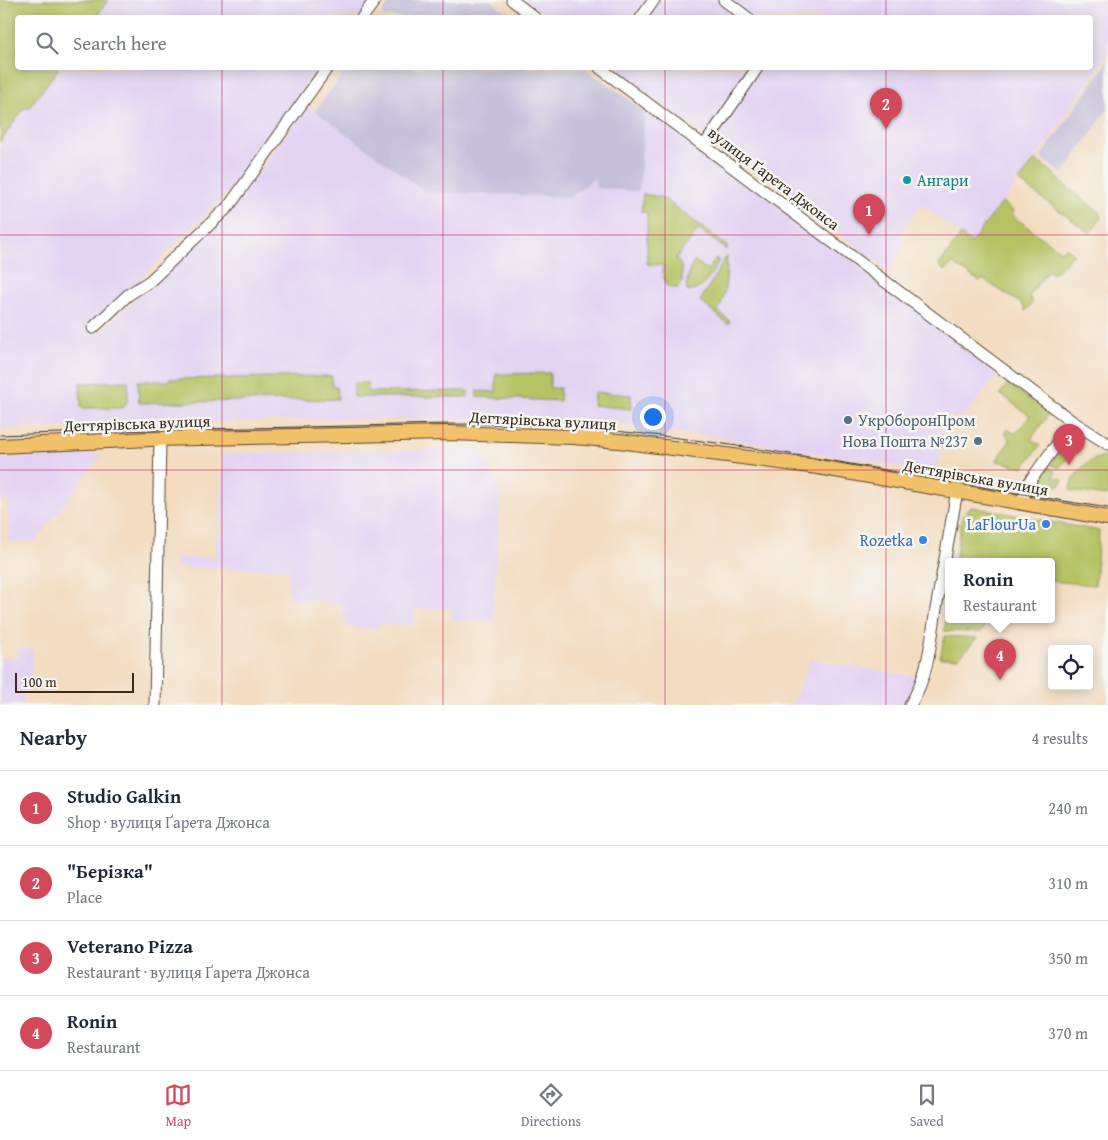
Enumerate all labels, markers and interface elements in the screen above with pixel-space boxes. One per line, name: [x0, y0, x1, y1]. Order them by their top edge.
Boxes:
search box: [15, 15, 1093, 70]
icon: search: [33, 29, 61, 57]
text: Search here: [73, 29, 167, 57]
pin: 2: [870, 88, 902, 129]
street label: вулиця Ґарета Джонса: [703, 120, 845, 236]
place label: Ангари: [917, 168, 969, 192]
marker: Ангари: [901, 174, 913, 186]
pin: 1: [853, 194, 885, 235]
street label: Дегтярівська вулиця: [468, 404, 617, 436]
your location: [640, 404, 666, 430]
street label: Дегтярівська вулиця: [62, 408, 211, 438]
place label: УкрОборонПром: [858, 408, 975, 432]
marker: УкрОборонПром: [842, 414, 854, 426]
pin: 3: [1053, 424, 1085, 465]
place label: Нова Пошта №237: [843, 429, 968, 453]
marker: Нова Пошта №237: [972, 435, 984, 447]
street label: Дегтярівська вулиця: [901, 452, 1050, 502]
place label: LaFlourUa: [967, 512, 1036, 536]
marker: LaFlourUa: [1040, 518, 1052, 530]
place label: Rozetka: [860, 528, 913, 552]
marker: Rozetka: [917, 534, 929, 546]
popup: [945, 558, 1055, 623]
text: Ronin: [963, 565, 1013, 593]
text: Restaurant: [963, 593, 1037, 617]
pin: 4: [984, 639, 1016, 680]
map controls: [1048, 645, 1093, 690]
button: locate: [1048, 645, 1093, 690]
scale bar: [15, 670, 134, 693]
text: 100 m: [22, 672, 57, 692]
text: Nearby: [20, 722, 87, 753]
text: 4 results: [1031, 726, 1088, 750]
text: Studio Galkin: [67, 782, 181, 810]
text: 1: [32, 796, 40, 820]
text: 240 m: [1048, 796, 1088, 820]
text: Shop · вулиця Ґарета Джонса: [67, 810, 270, 834]
text: "Берізка": [67, 857, 153, 885]
text: 2: [32, 871, 40, 895]
text: 310 m: [1048, 871, 1088, 895]
text: Place: [67, 885, 102, 909]
text: Veterano Pizza: [67, 932, 193, 960]
text: 3: [32, 946, 40, 970]
text: 350 m: [1048, 946, 1088, 970]
text: Restaurant · вулиця Ґарета Джонса: [67, 960, 310, 984]
text: Ronin: [67, 1007, 117, 1035]
text: 4: [32, 1021, 40, 1045]
text: 370 m: [1048, 1021, 1088, 1045]
text: Restaurant: [67, 1035, 141, 1059]
tab: Map: [164, 1081, 192, 1131]
tab: Directions: [521, 1081, 581, 1131]
tab: Saved: [910, 1081, 944, 1131]

